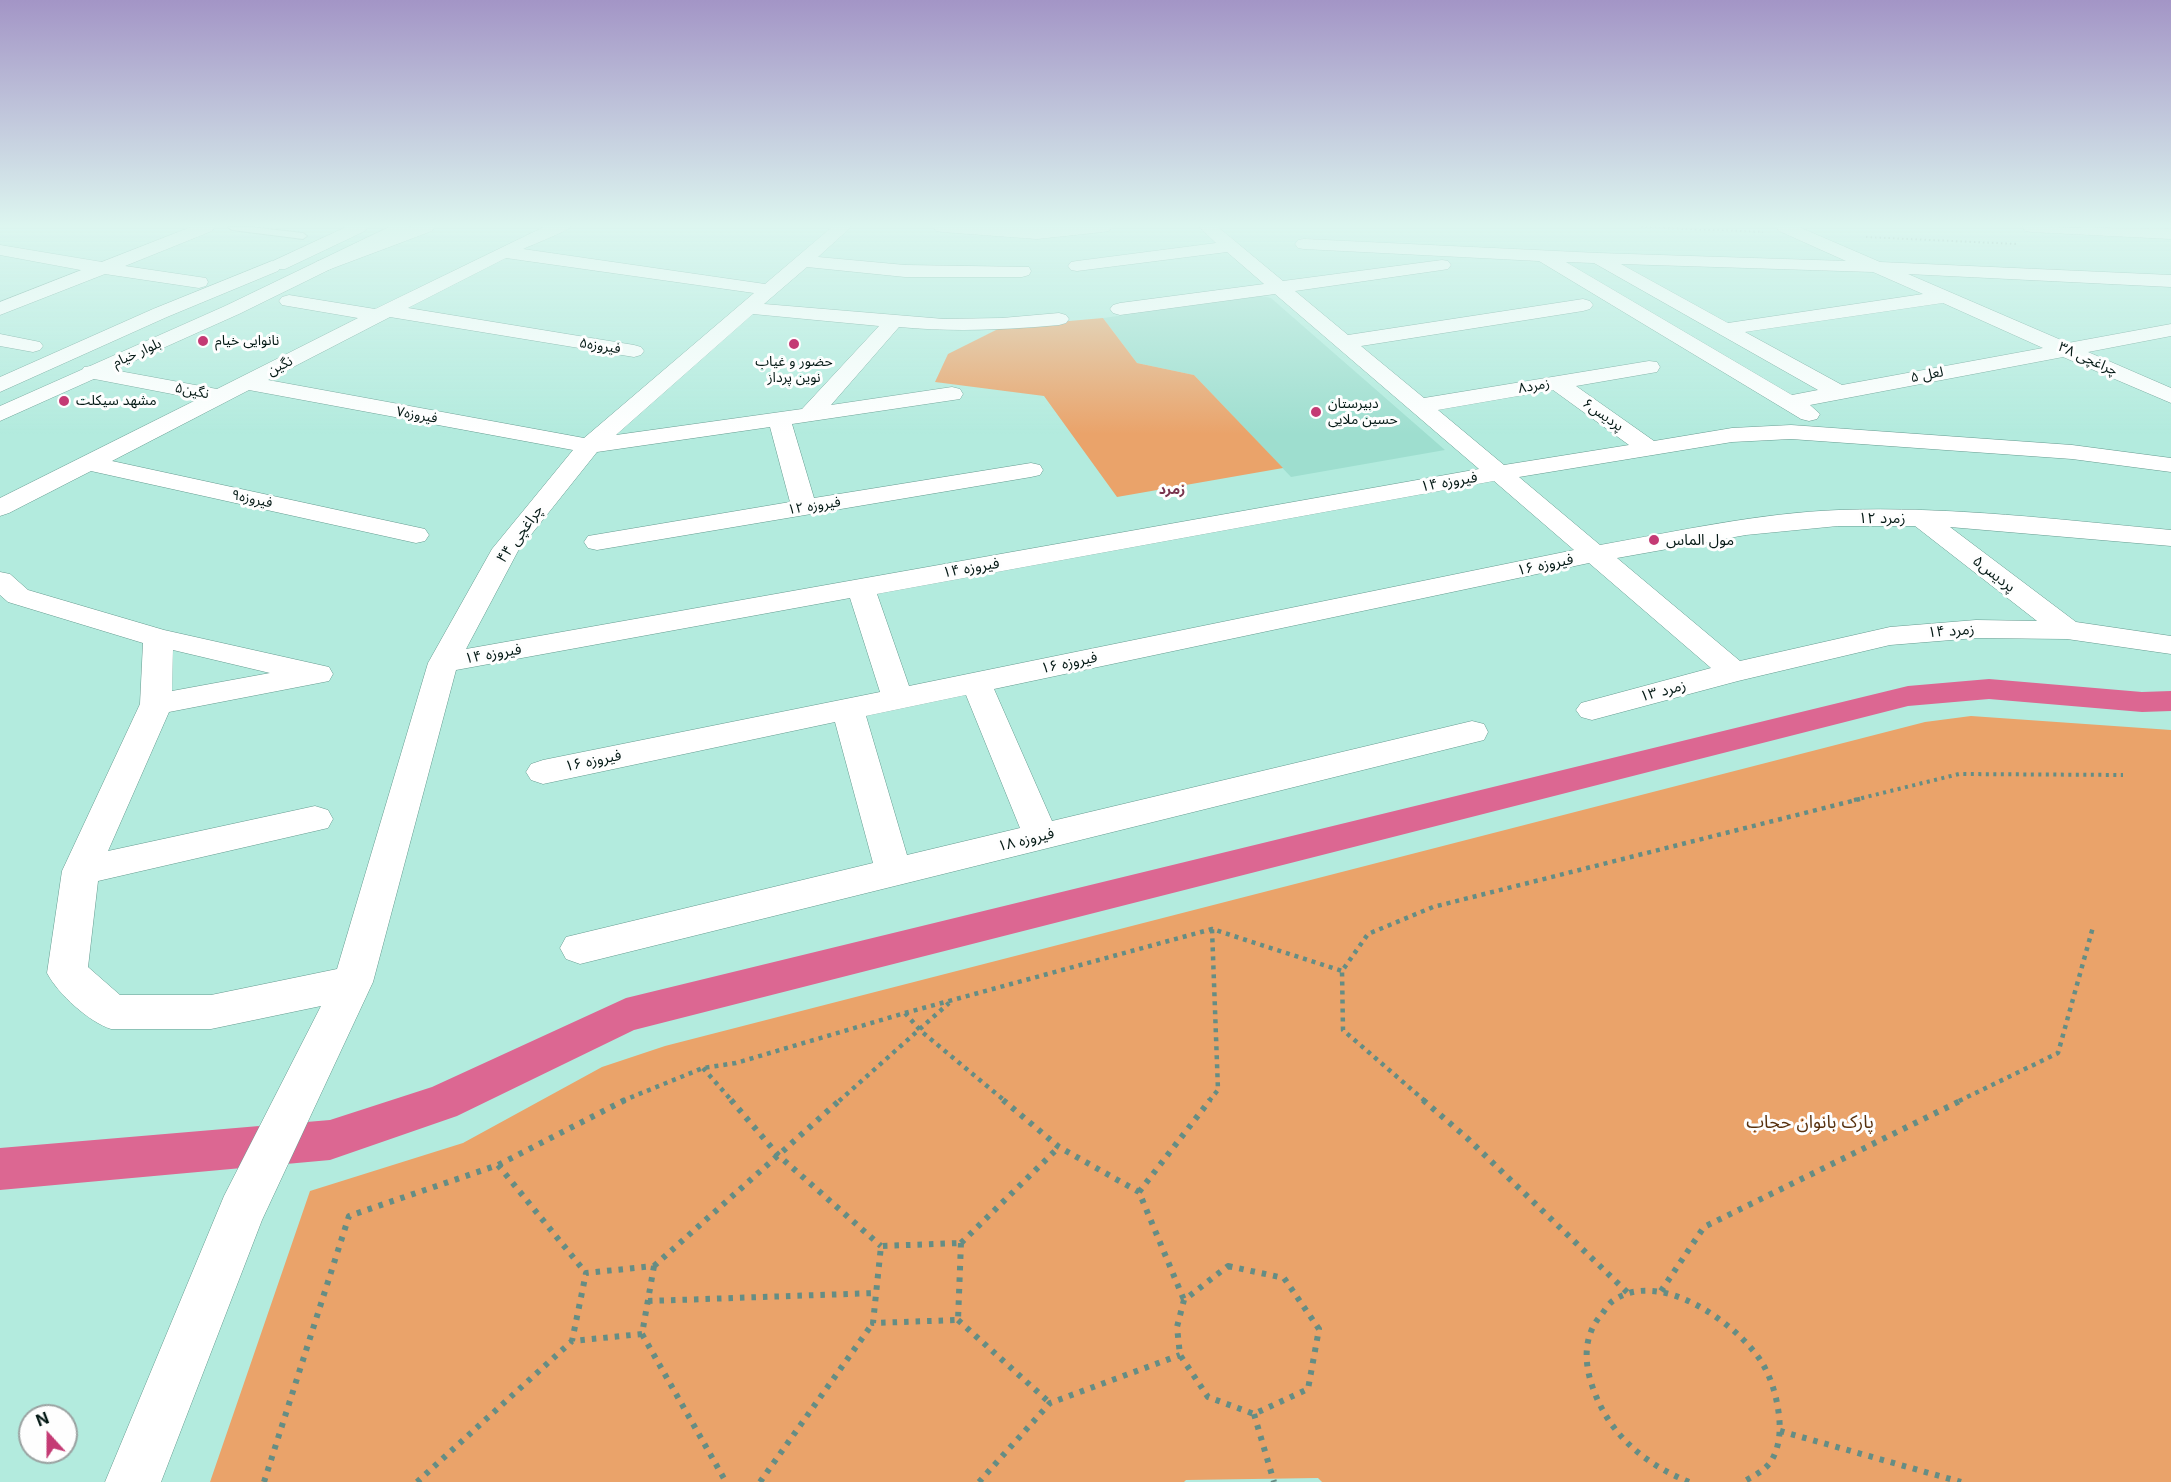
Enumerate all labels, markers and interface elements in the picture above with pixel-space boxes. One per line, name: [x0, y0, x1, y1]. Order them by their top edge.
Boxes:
place label: نانوایی خیام: [215, 333, 279, 349]
marker: نانوایی خیام: [196, 334, 210, 348]
street label: فیروزه۵: [578, 334, 622, 358]
street label: بلوار خیام: [110, 335, 164, 371]
marker: حضور و غیاب نوین پرداز: [787, 337, 801, 351]
street label: چراغچی ۳۸: [2056, 339, 2120, 379]
street label: نگین: [264, 353, 296, 379]
place label: حضور و غیاب نوین پرداز: [755, 354, 833, 386]
street label: لعل ۵: [1909, 364, 1945, 386]
street label: زمرد۸: [1517, 375, 1551, 397]
street label: نگین۵: [174, 379, 210, 403]
place label: مشهد سیکلت: [76, 393, 157, 409]
marker: مشهد سیکلت: [57, 394, 71, 408]
street label: پردیس۶: [1579, 395, 1627, 435]
place label: دبیرستان حسین ملایی: [1328, 396, 1398, 428]
street label: فیروزه۷: [395, 403, 439, 427]
marker: دبیرستان حسین ملایی: [1309, 405, 1323, 419]
street label: فیروزه ۱۴: [1419, 468, 1479, 496]
district label: زمرد: [1159, 482, 1185, 498]
street label: فیروزه۹: [230, 486, 274, 512]
street label: فیروزه ۱۲: [786, 494, 842, 518]
street label: چراغچی ۴۴: [493, 501, 547, 567]
street label: زمرد ۱۲: [1859, 509, 1905, 527]
place label: مول الماس: [1666, 531, 1734, 549]
marker: مول الماس: [1647, 533, 1661, 547]
street label: فیروزه ۱۶: [1515, 550, 1575, 580]
street label: پردیس۵: [1969, 552, 2019, 596]
street label: فیروزه ۱۴: [941, 554, 1001, 582]
street label: زمرد ۱۴: [1927, 620, 1975, 642]
street label: فیروزه ۱۴: [463, 640, 523, 668]
street label: فیروزه ۱۶: [1039, 648, 1099, 678]
street label: زمرد ۱۳: [1638, 676, 1688, 706]
street label: فیروزه ۱۶: [563, 746, 623, 776]
street label: فیروزه ۱۸: [996, 824, 1056, 856]
park label: پارک بانوان حجاب: [1746, 1112, 1874, 1134]
north arrow: [18, 1404, 78, 1464]
text: N: [33, 1408, 52, 1431]

